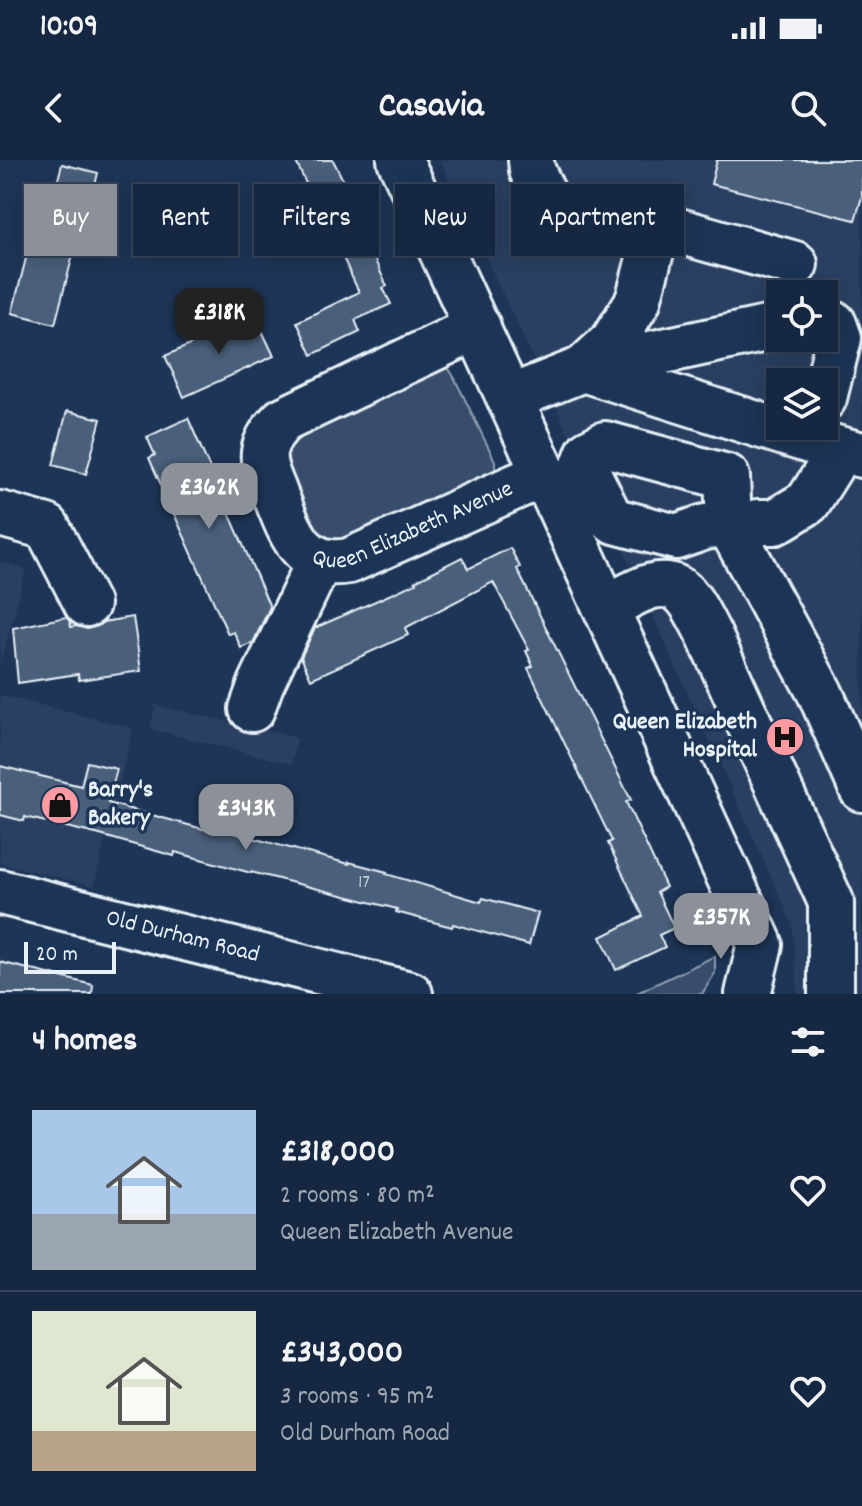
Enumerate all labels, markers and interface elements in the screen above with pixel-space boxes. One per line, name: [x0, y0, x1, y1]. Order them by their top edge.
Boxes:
text: 10:09: [40, 7, 98, 50]
text: Casavia: [378, 82, 484, 134]
icon: back: [32, 86, 76, 130]
icon: search: [786, 86, 830, 130]
chip: Buy: [24, 184, 117, 256]
chip: Rent: [133, 184, 238, 256]
chip: Filters: [254, 184, 379, 256]
chip: New: [395, 184, 495, 256]
chip: Apartment: [511, 184, 684, 256]
map controls: [766, 280, 838, 440]
button: locate: [766, 280, 838, 352]
pin: £318K: [163, 288, 275, 356]
text: £318K: [193, 295, 245, 332]
button: layers: [766, 368, 838, 440]
pin: £362K: [153, 463, 265, 531]
text: £362K: [179, 470, 239, 507]
street label: Queen Elizabeth Avenue: [307, 473, 519, 579]
place label: Queen Elizabeth Hospital: [613, 706, 757, 768]
hospital icon: Queen Elizabeth Hospital: [764, 716, 806, 758]
place label: Barry's Bakery: [88, 774, 153, 836]
shop icon: Barry's Bakery: [39, 784, 81, 826]
pin: £343K: [190, 784, 302, 852]
text: £343K: [217, 791, 275, 828]
house number: 17: [358, 869, 370, 897]
pin: £357K: [665, 893, 777, 961]
text: £357K: [692, 900, 750, 937]
street label: Old Durham Road: [102, 902, 263, 973]
scale bar: [24, 938, 116, 974]
text: 20 m: [36, 940, 78, 971]
text: 4 homes: [32, 1018, 137, 1067]
icon: filters: [786, 1020, 830, 1064]
text: £318,000: [280, 1129, 395, 1178]
icon: home: [96, 1142, 192, 1238]
icon: heart: [786, 1168, 830, 1212]
text: 2 rooms · 80 m²: [280, 1178, 435, 1215]
text: Queen Elizabeth Avenue: [280, 1215, 513, 1252]
text: £343,000: [280, 1330, 403, 1379]
icon: home: [96, 1343, 192, 1439]
icon: heart: [786, 1369, 830, 1413]
text: 3 rooms · 95 m²: [280, 1379, 434, 1416]
text: Old Durham Road: [280, 1416, 450, 1453]

